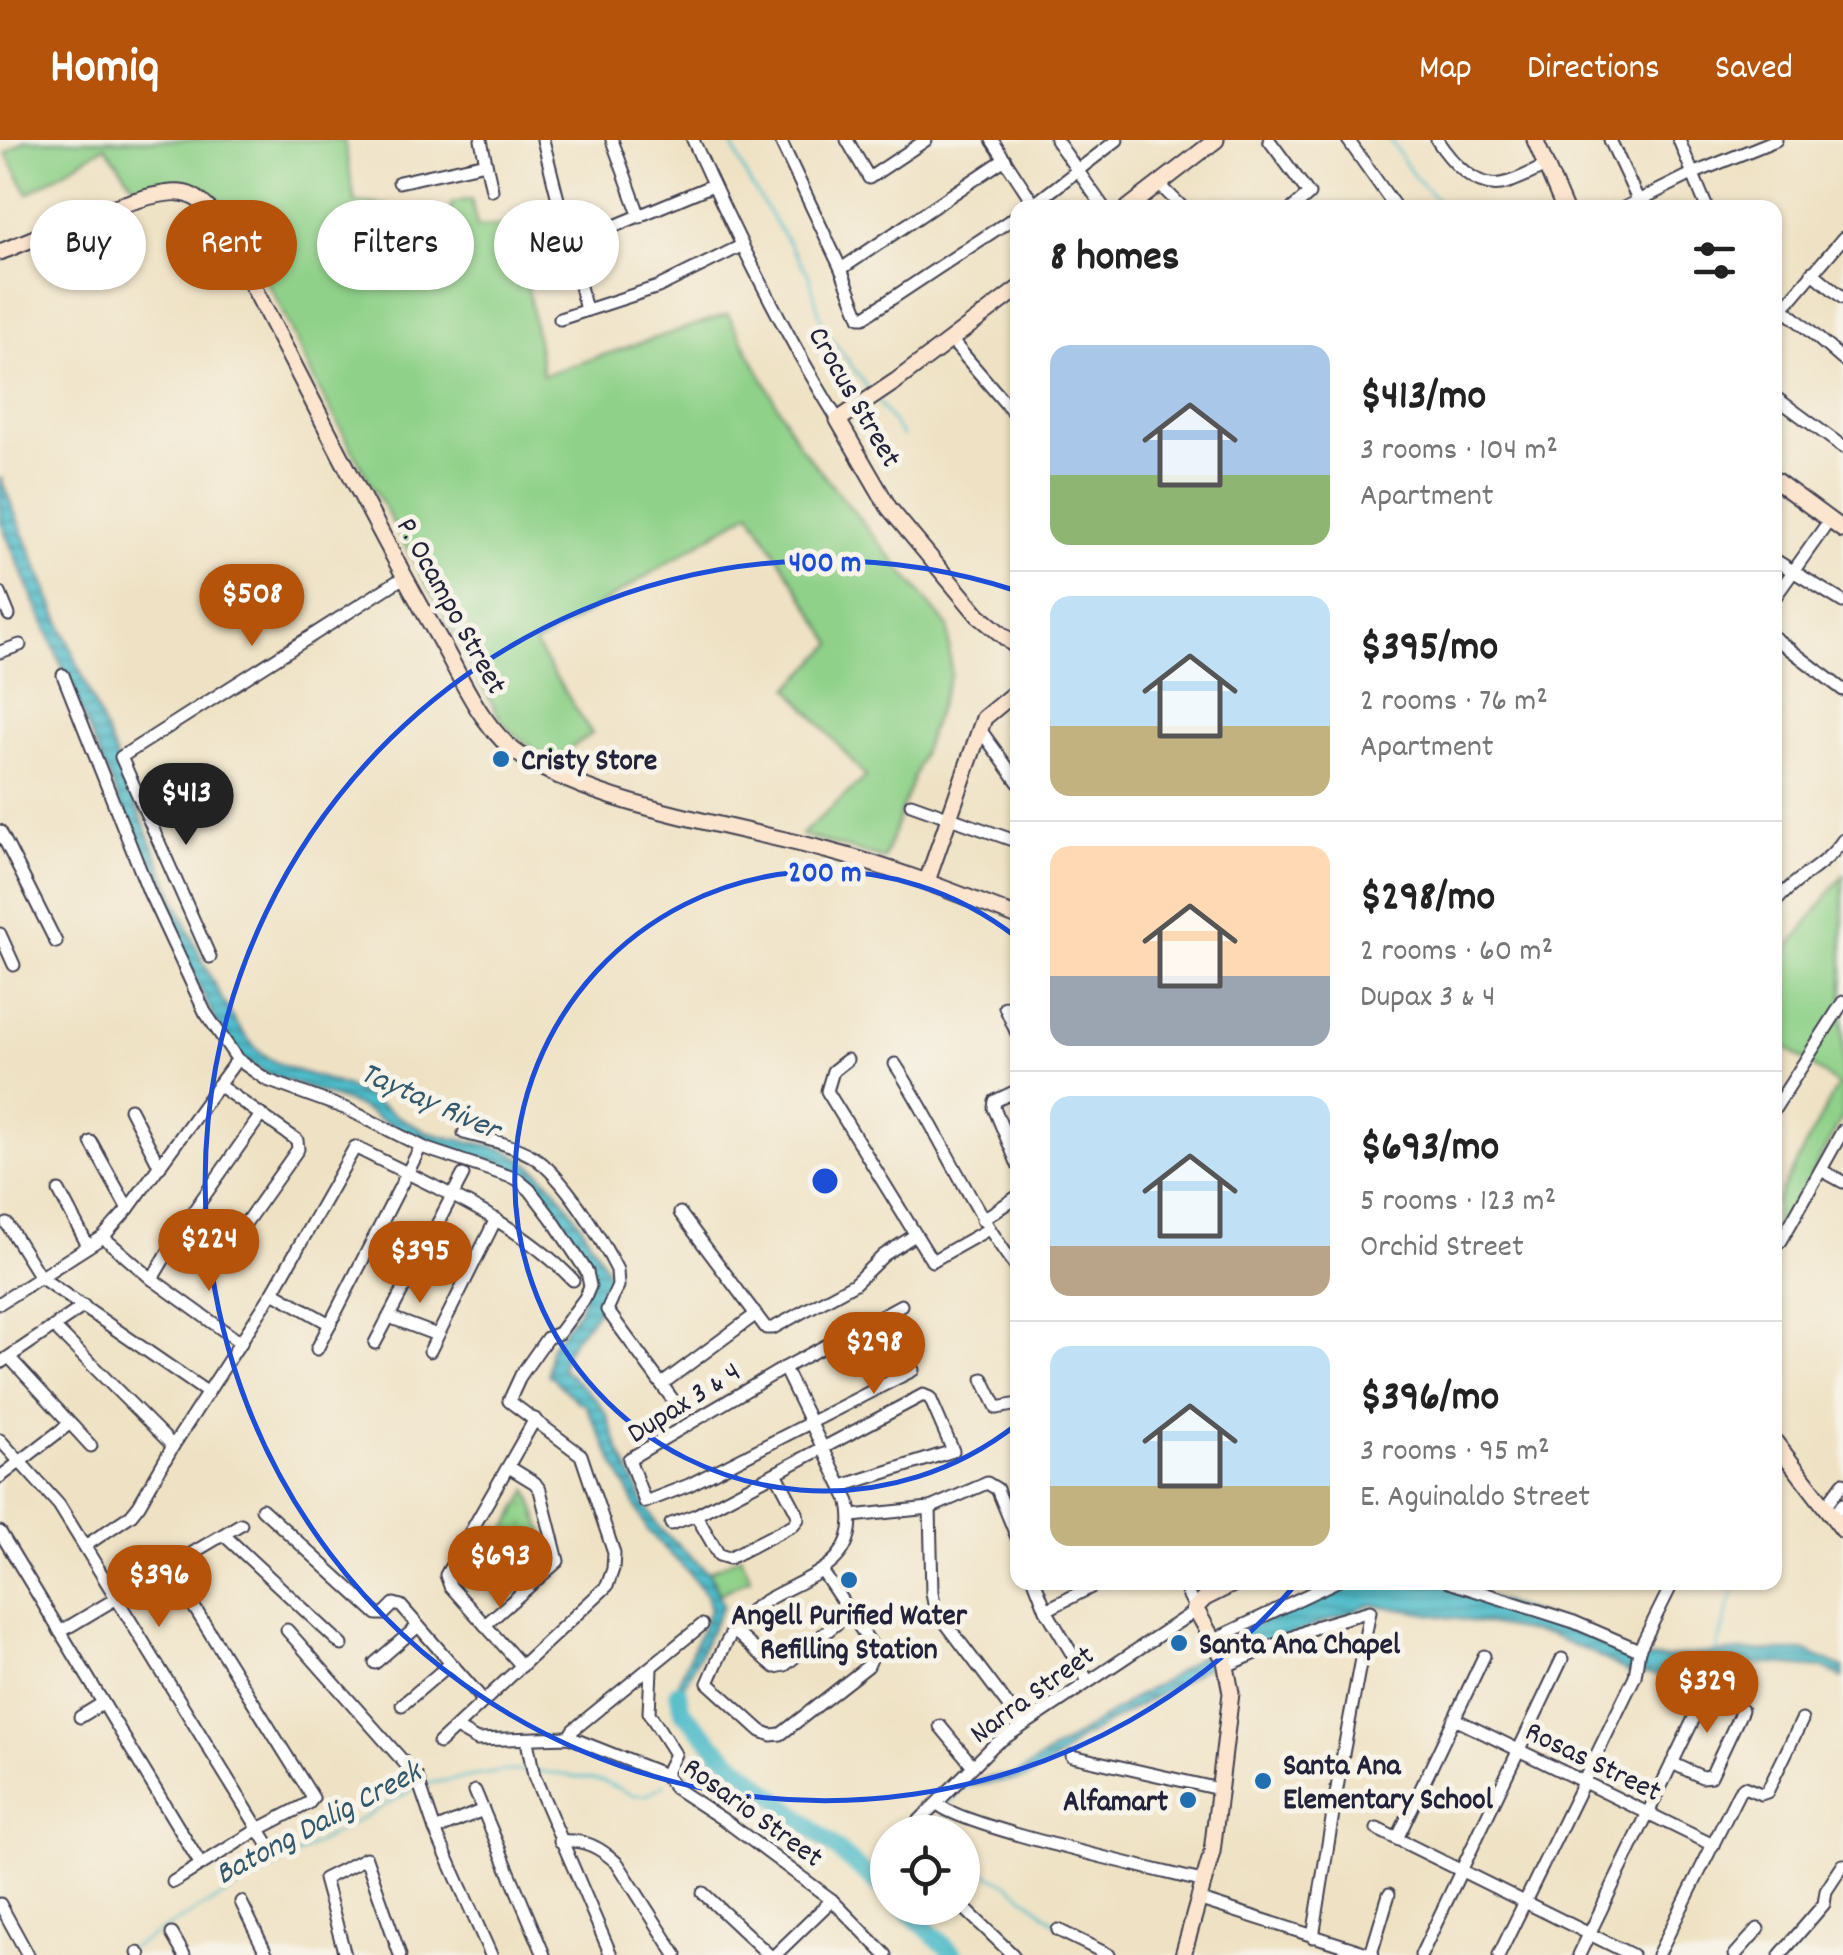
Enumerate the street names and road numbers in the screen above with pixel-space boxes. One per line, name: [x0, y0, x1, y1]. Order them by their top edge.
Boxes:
street label: Crocus Street: [794, 320, 910, 477]
street label: P. Ocampo Street: [383, 511, 515, 703]
street label: Dupax 3 & 4: [620, 1353, 751, 1457]
street label: Narra Street: [962, 1637, 1105, 1757]
street label: Rosas Street: [1517, 1712, 1668, 1816]
street label: Rosario Street: [672, 1749, 830, 1880]

